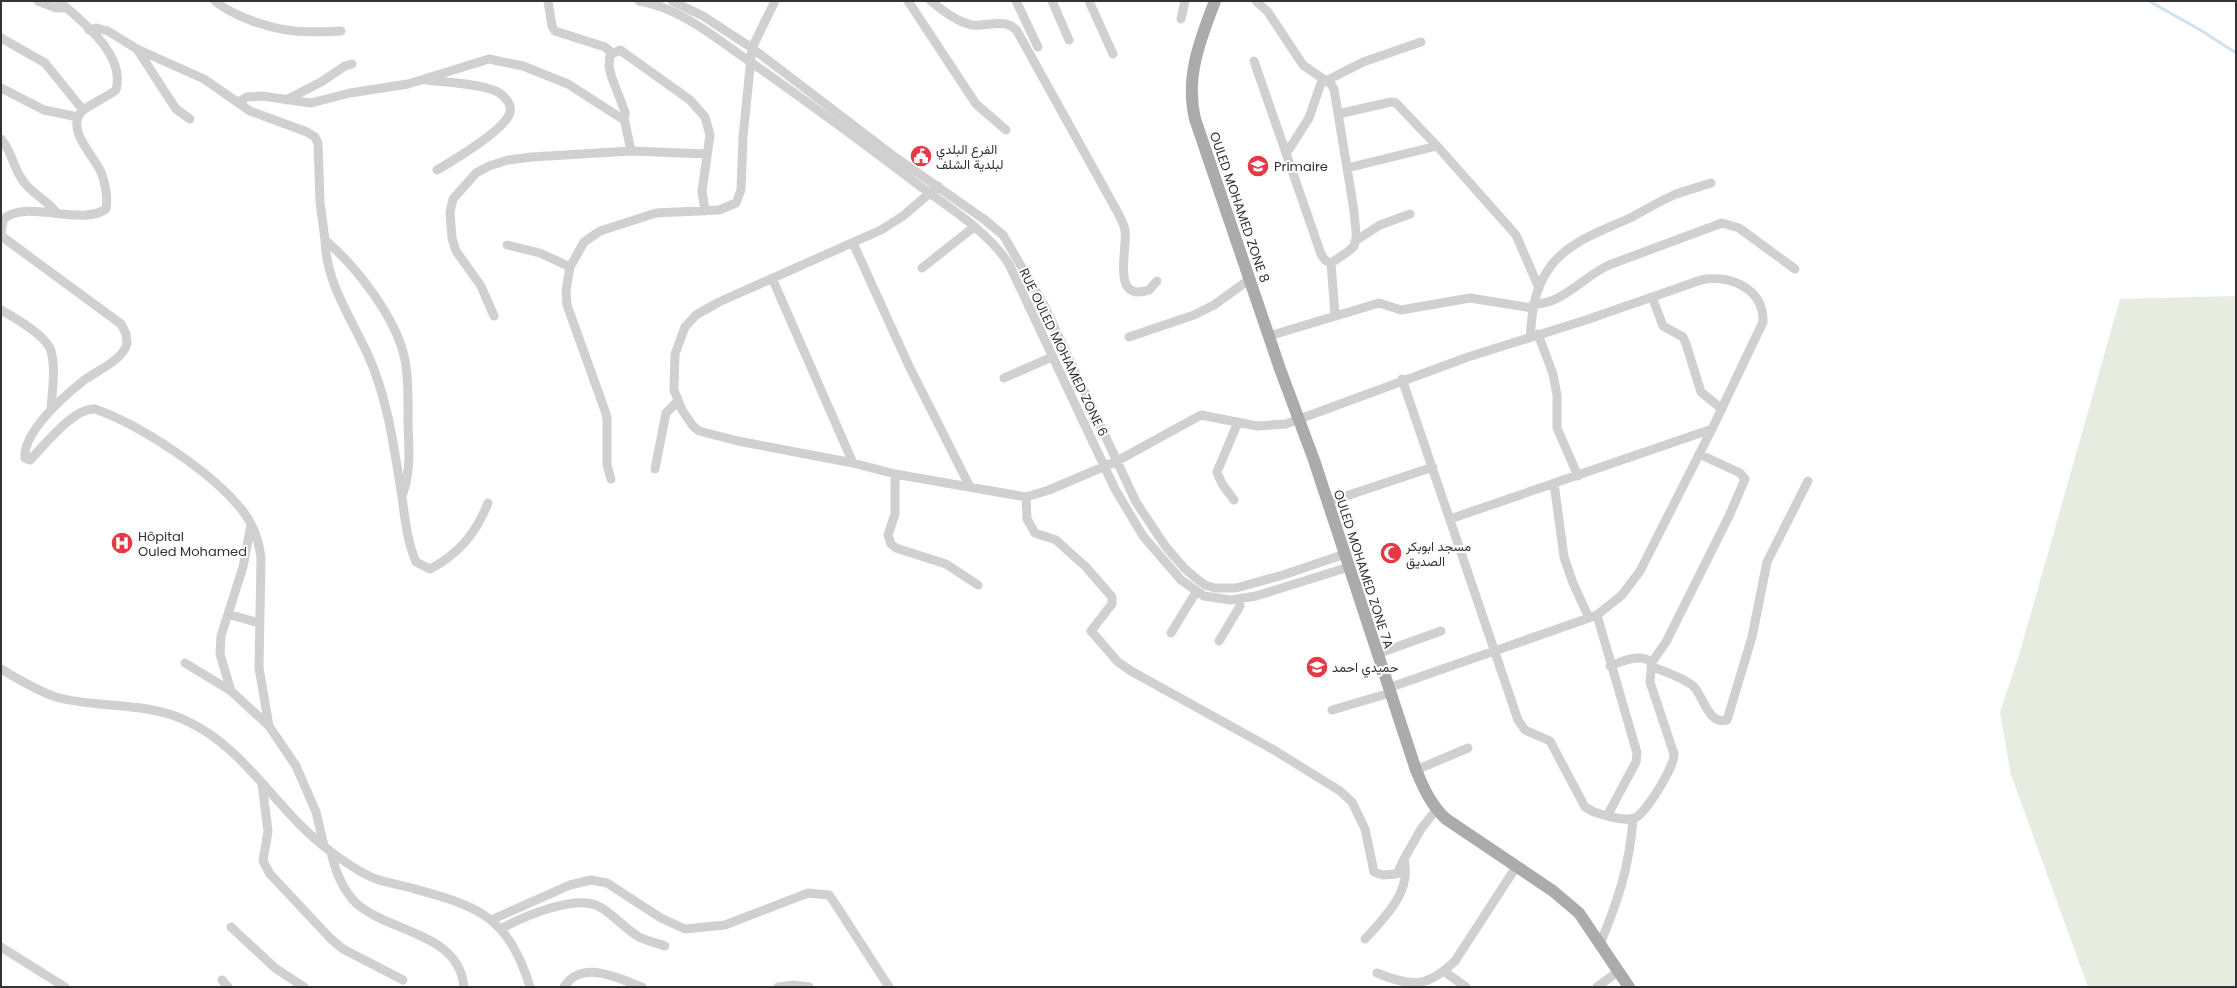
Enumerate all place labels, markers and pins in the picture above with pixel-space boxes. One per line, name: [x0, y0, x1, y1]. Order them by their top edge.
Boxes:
place label: الفرع البلدي لبلدية الشلف: [936, 140, 1004, 174]
public building icon: الفرع البلدي لبلدية الشلف: [908, 143, 934, 169]
school or university icon: Primaire: [1245, 153, 1271, 179]
place label: Primaire: [1274, 157, 1328, 176]
place label: Hôpital Ouled Mohamed: [138, 527, 247, 561]
hospital icon: Hôpital Ouled Mohamed: [109, 530, 135, 556]
place label: مسجد ابوبكر الصديق: [1405, 537, 1471, 571]
mosque icon: مسجد ابوبكر الصديق: [1378, 540, 1404, 566]
school or university icon: حميدي احمد: [1304, 654, 1330, 680]
place label: حميدي احمد: [1332, 658, 1399, 678]

